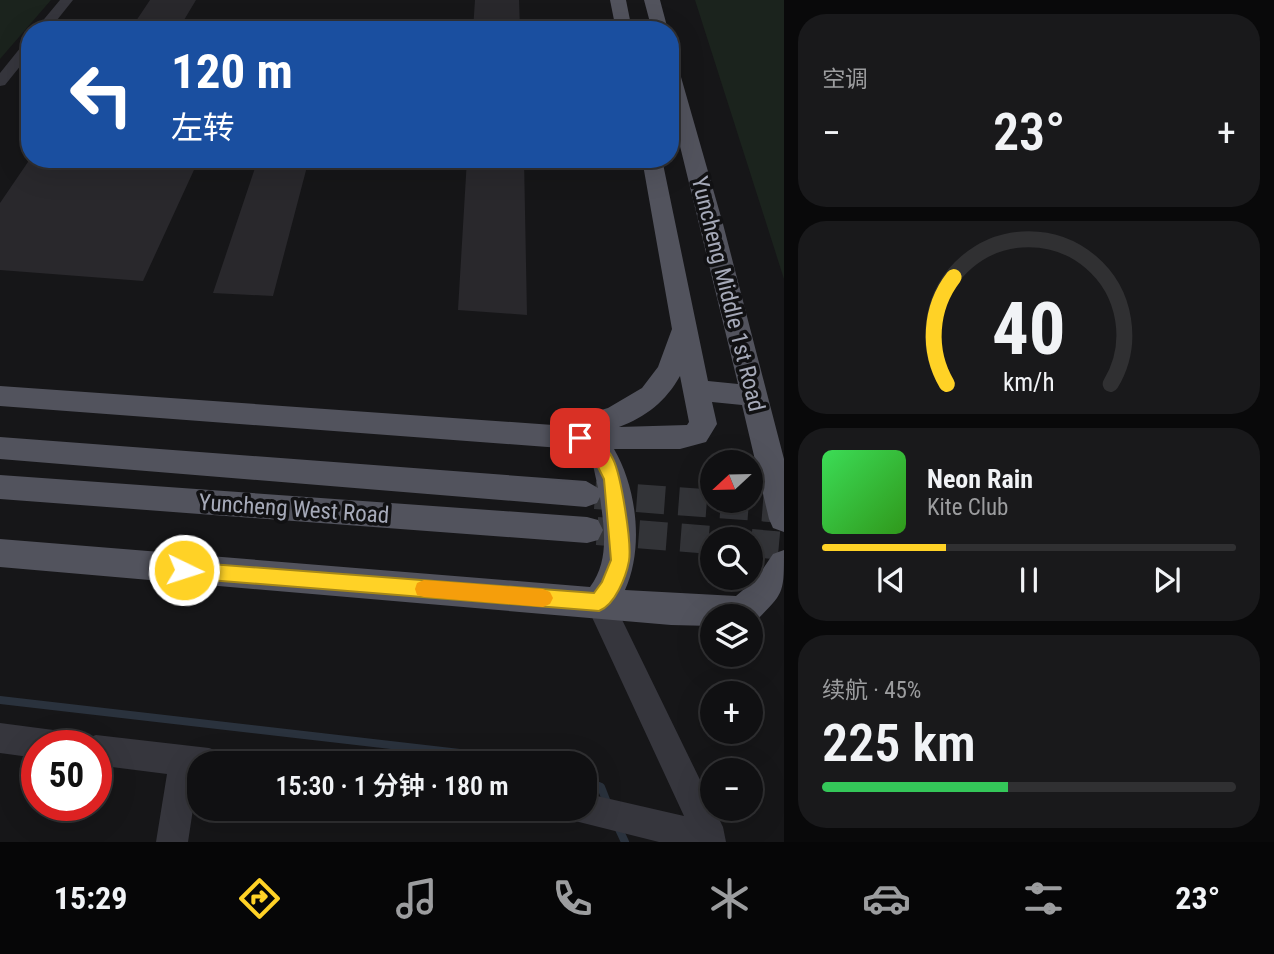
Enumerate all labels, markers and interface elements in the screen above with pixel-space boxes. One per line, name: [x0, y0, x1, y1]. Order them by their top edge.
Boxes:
text: 120 m: [171, 43, 293, 100]
icon: left: [56, 49, 147, 140]
text: 空调: [822, 66, 868, 93]
text: 23°: [993, 102, 1065, 163]
text: 左转: [171, 109, 235, 147]
text: −: [822, 111, 841, 155]
text: +: [1217, 111, 1236, 155]
street label: Yuncheng Middle 1st Road: [686, 174, 770, 414]
text: 40: [992, 286, 1066, 372]
text: km/h: [1003, 367, 1055, 396]
pin: [550, 408, 610, 468]
icon: arrive: [561, 419, 599, 457]
north arrow: [700, 450, 763, 513]
map controls: [700, 450, 763, 821]
text: Neon Rain: [927, 464, 1033, 494]
street label: Yuncheng West Road: [198, 489, 390, 529]
text: Kite Club: [927, 494, 1008, 521]
button: search: [700, 527, 763, 590]
position arrow: [147, 533, 221, 607]
icon: previous: [872, 561, 910, 599]
icon: pause: [1010, 561, 1048, 599]
icon: next: [1148, 561, 1186, 599]
button: layers: [700, 604, 763, 667]
text: 续航 · 45%: [822, 677, 921, 704]
button: +: [700, 681, 763, 744]
text: 225 km: [822, 713, 976, 774]
speed limit sign: 50: [21, 730, 112, 821]
button: −: [700, 758, 763, 821]
text: 15:30 · 1 分钟 · 180 m: [275, 771, 509, 801]
icon: directions: [235, 874, 284, 923]
icon: music: [392, 874, 441, 923]
icon: phone: [548, 874, 597, 923]
icon: climate: [705, 874, 754, 923]
icon: car: [862, 874, 911, 923]
icon: filters: [1019, 874, 1068, 923]
text: 15:29: [54, 879, 127, 917]
text: 23°: [1175, 879, 1220, 917]

